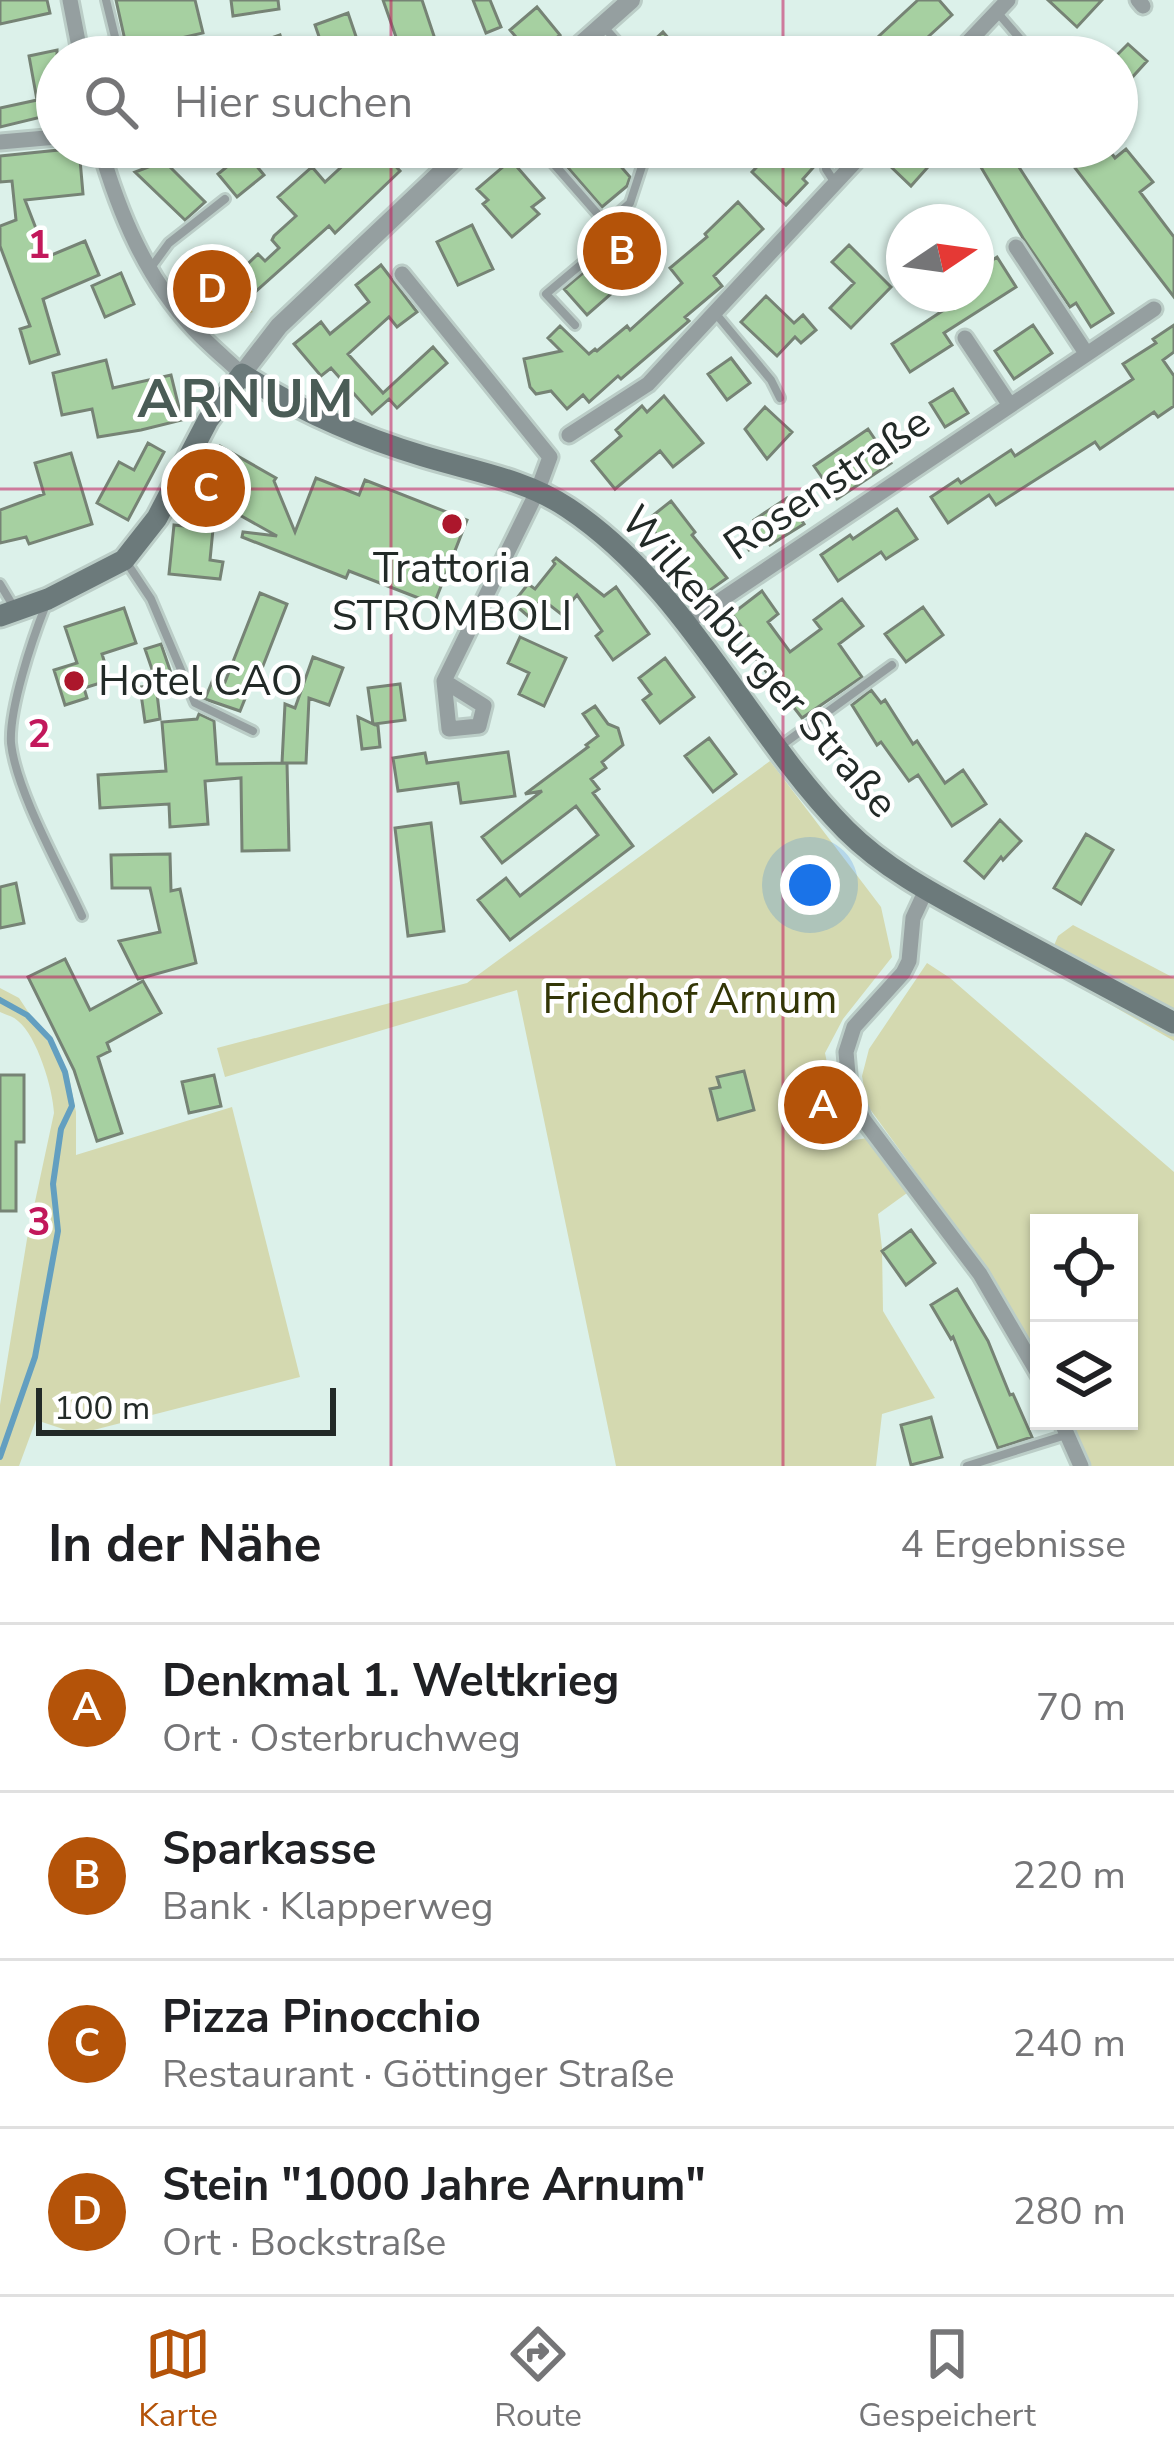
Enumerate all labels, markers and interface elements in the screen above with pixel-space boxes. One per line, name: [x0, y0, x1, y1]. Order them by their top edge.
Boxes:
search box: [36, 36, 1138, 168]
icon: search: [78, 69, 144, 135]
text: Hier suchen: [174, 72, 413, 133]
north arrow: [886, 204, 994, 312]
pin: B: [583, 206, 661, 296]
text: 1: [27, 219, 51, 272]
pin: D: [173, 244, 251, 334]
district label: ARNUM: [137, 362, 357, 436]
street label: Rosenstraße: [713, 394, 941, 574]
pin: C: [167, 443, 245, 533]
street label: Wilkenburger Straße: [607, 494, 911, 830]
marker: Trattoria STROMBOLI: [439, 511, 465, 537]
place label: Trattoria STROMBOLI: [332, 540, 572, 645]
place label: Hotel CAO: [98, 653, 303, 710]
marker: Hotel CAO: [61, 668, 87, 694]
text: 2: [27, 708, 51, 761]
your location: [780, 855, 840, 915]
park label: Friedhof Arnum: [542, 971, 838, 1028]
pin: A: [784, 1060, 862, 1150]
text: 3: [27, 1196, 51, 1249]
map controls: [1030, 1214, 1138, 1430]
button: locate: [1030, 1214, 1138, 1322]
button: layers: [1030, 1322, 1138, 1430]
scale bar: [36, 1382, 336, 1435]
text: 100 m: [54, 1386, 150, 1431]
text: In der Nähe: [48, 1509, 321, 1579]
text: 4 Ergebnisse: [900, 1518, 1126, 1571]
text: Denkmal 1. Weltkrieg: [162, 1651, 620, 1712]
text: A: [72, 1681, 102, 1734]
text: 70 m: [1036, 1681, 1126, 1734]
text: Ort · Osterbruchweg: [162, 1712, 521, 1765]
text: Sparkasse: [162, 1819, 376, 1880]
text: B: [74, 1849, 100, 1902]
text: 220 m: [1012, 1849, 1126, 1902]
text: Bank · Klapperweg: [162, 1880, 494, 1933]
text: Pizza Pinocchio: [162, 1987, 481, 2048]
text: C: [74, 2017, 100, 2070]
text: 240 m: [1012, 2017, 1126, 2070]
text: Restaurant · Göttinger Straße: [162, 2048, 674, 2101]
text: Stein "1000 Jahre Arnum": [162, 2155, 706, 2216]
text: D: [72, 2185, 102, 2238]
text: 280 m: [1012, 2185, 1126, 2238]
text: Ort · Bockstraße: [162, 2216, 446, 2269]
tab: Karte: [138, 2321, 218, 2438]
tab: Route: [494, 2321, 582, 2438]
tab: Gespeichert: [858, 2321, 1036, 2438]

